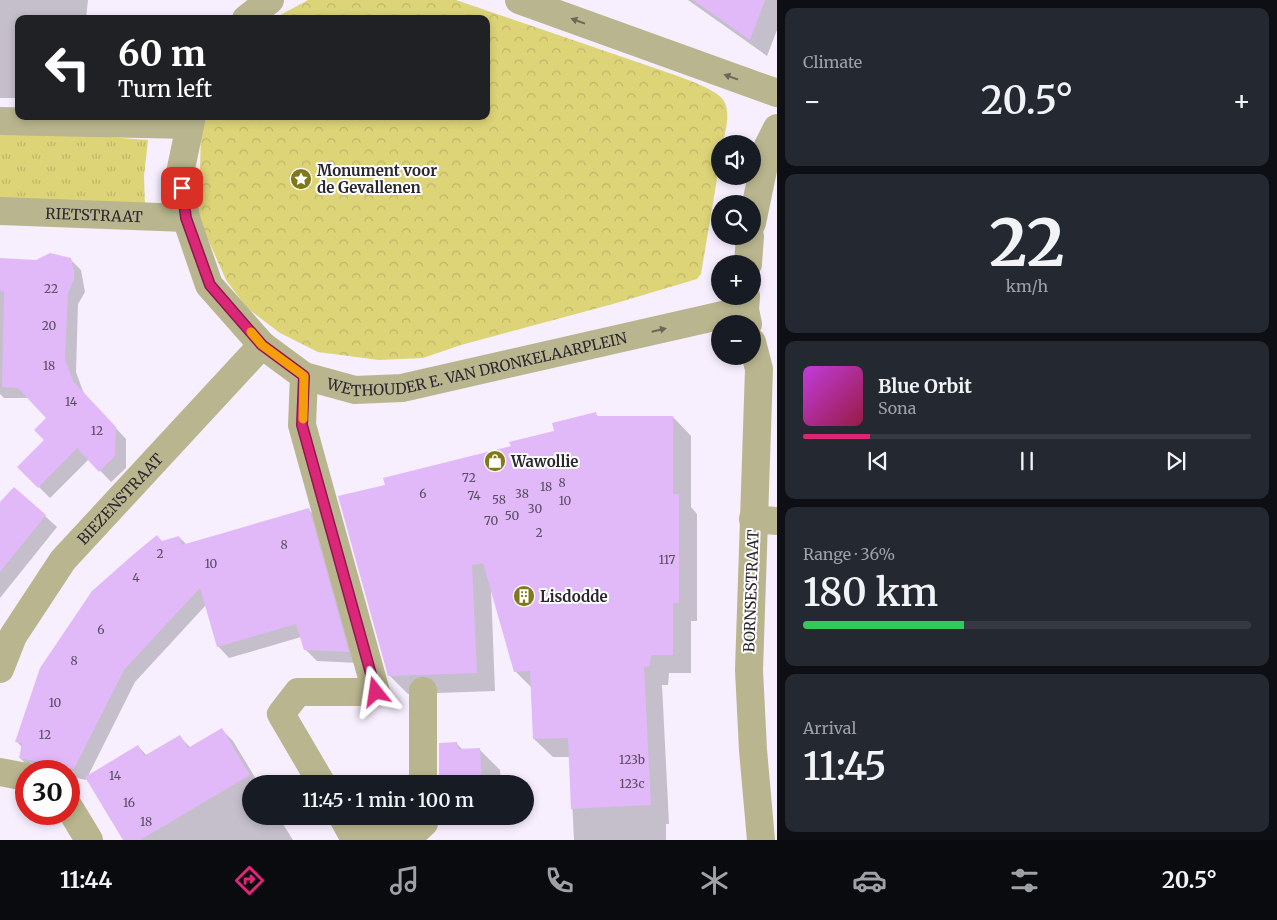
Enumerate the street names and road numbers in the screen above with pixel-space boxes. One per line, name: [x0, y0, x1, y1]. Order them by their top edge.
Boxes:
street label: RIETSTRAAT: [45, 203, 144, 226]
street label: WETHOUDER E. VAN DRONKELAARPLEIN: [324, 328, 629, 400]
street label: BIEZENSTRAAT: [73, 449, 167, 548]
street label: BORNSESTRAAT: [739, 529, 763, 653]

